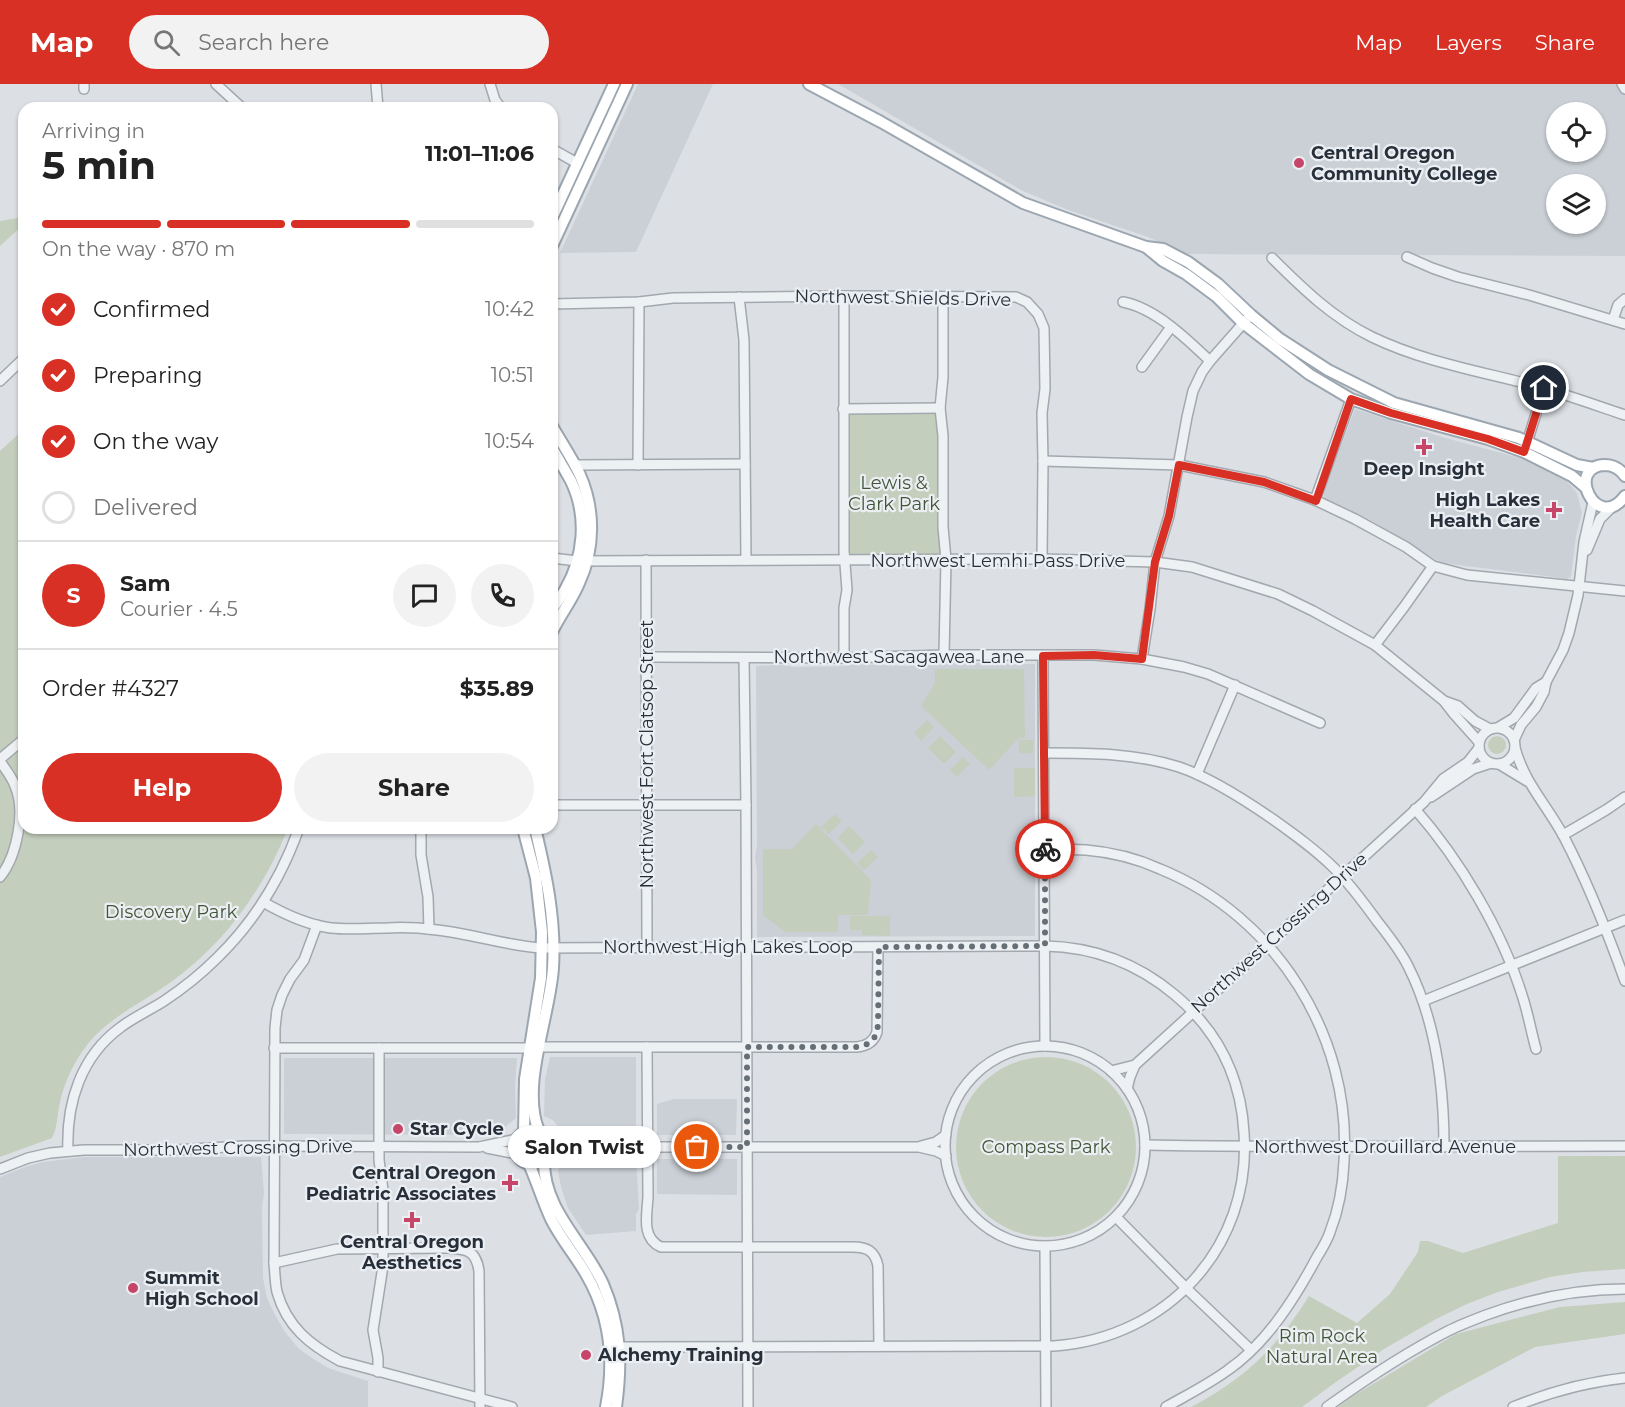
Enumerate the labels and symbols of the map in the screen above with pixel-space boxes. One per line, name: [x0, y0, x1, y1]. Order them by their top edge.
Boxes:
place label: Central Oregon Community College: [1311, 142, 1497, 185]
marker: Central Oregon Community College: [1292, 156, 1306, 170]
street label: Northwest Shields Drive: [795, 285, 1012, 311]
pin: [1518, 362, 1569, 413]
marker: Deep Insight: [1415, 438, 1433, 456]
place label: Deep Insight: [1363, 458, 1485, 480]
park label: Lewis & Clark Park: [848, 472, 940, 515]
place label: High Lakes Health Care: [1429, 489, 1540, 532]
marker: High Lakes Health Care: [1545, 501, 1563, 519]
street label: Northwest Lemhi Pass Drive: [871, 550, 1126, 572]
street label: Northwest Fort Clatsop Street: [636, 620, 658, 888]
street label: Northwest Sacagawea Lane: [774, 646, 1025, 668]
courier: [1015, 819, 1075, 879]
street label: Northwest Crossing Drive: [1186, 848, 1372, 1018]
park label: Discovery Park: [105, 901, 237, 923]
street label: Northwest High Lakes Loop: [603, 936, 853, 958]
place label: Star Cycle: [410, 1118, 504, 1140]
pin: [671, 1121, 722, 1172]
marker: Star Cycle: [391, 1122, 405, 1136]
callout: Salon Twist: [508, 1126, 661, 1168]
street label: Northwest Crossing Drive: [123, 1135, 353, 1161]
park label: Compass Park: [982, 1136, 1111, 1158]
street label: Northwest Drouillard Avenue: [1254, 1136, 1516, 1158]
place label: Central Oregon Pediatric Associates: [306, 1162, 496, 1205]
marker: Central Oregon Pediatric Associates: [501, 1174, 519, 1192]
marker: Central Oregon Aesthetics: [403, 1211, 421, 1229]
place label: Central Oregon Aesthetics: [340, 1231, 484, 1274]
place label: Summit High School: [145, 1267, 259, 1310]
marker: Summit High School: [126, 1281, 140, 1295]
park label: Rim Rock Natural Area: [1266, 1325, 1378, 1368]
place label: Alchemy Training: [597, 1344, 764, 1366]
marker: Alchemy Training: [579, 1348, 593, 1362]

